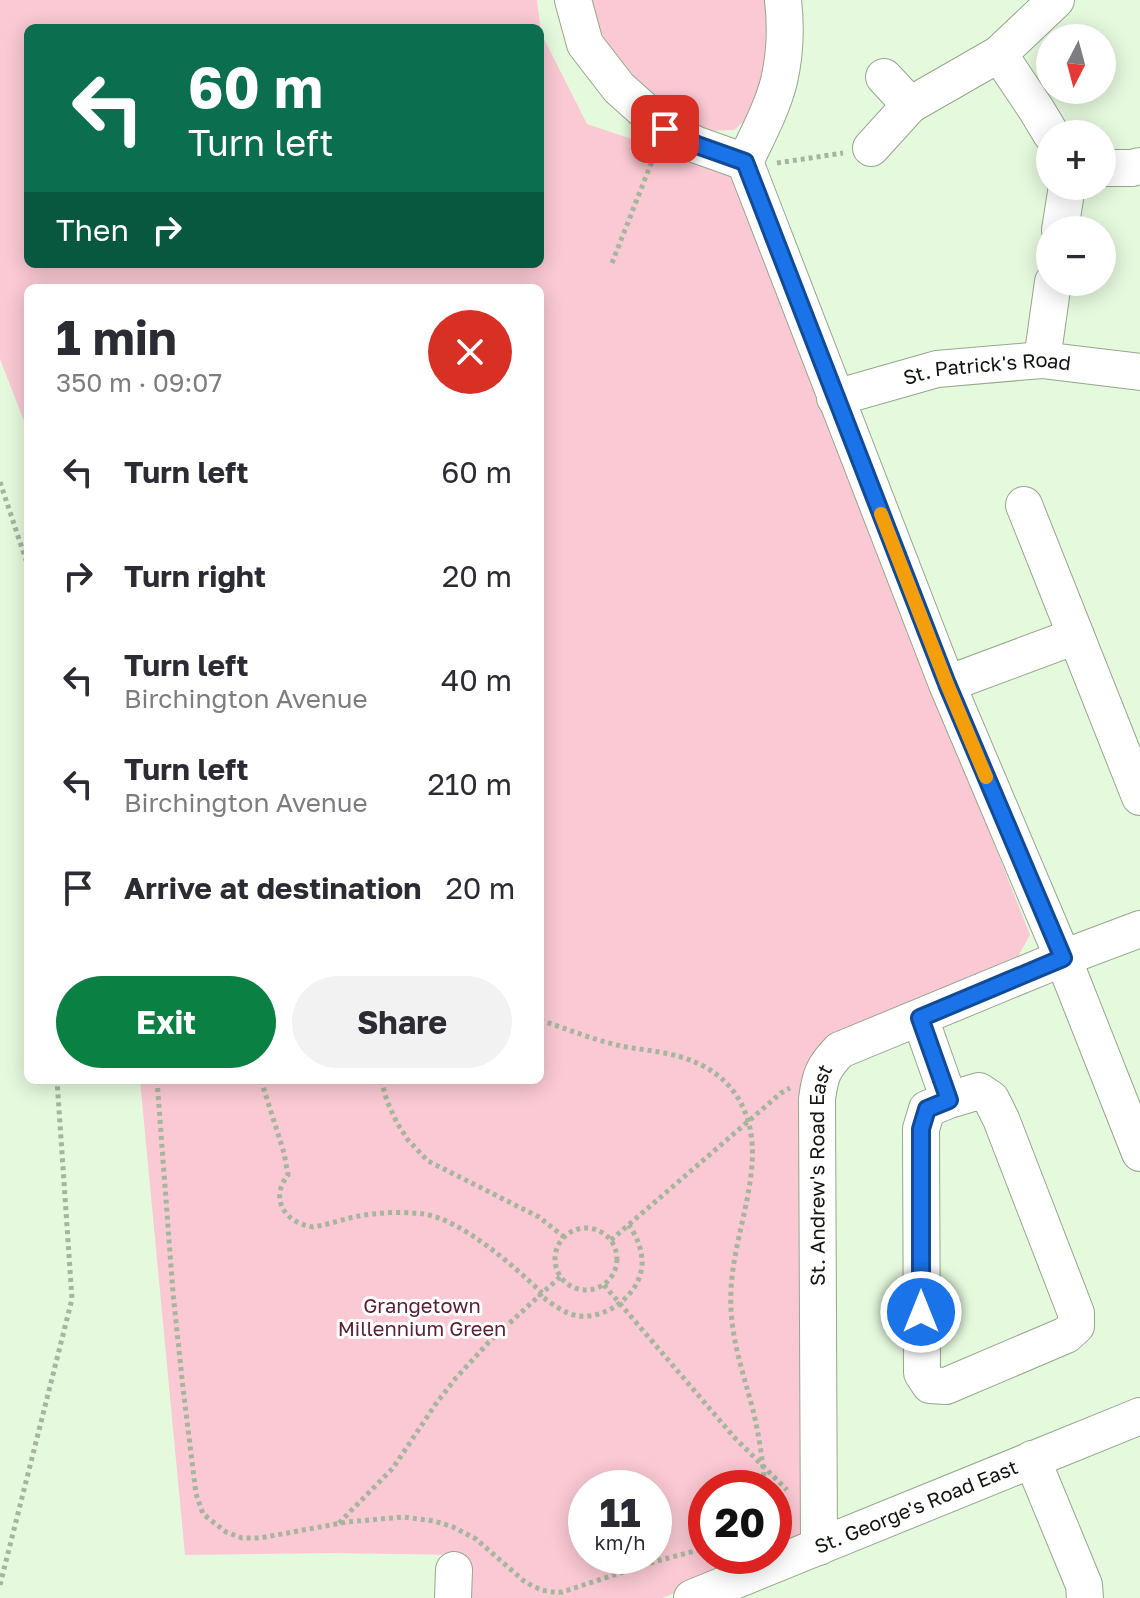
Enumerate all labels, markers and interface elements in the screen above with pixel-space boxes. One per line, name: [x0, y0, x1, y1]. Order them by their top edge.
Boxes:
north arrow: [1036, 24, 1116, 104]
map controls: [1036, 24, 1116, 296]
text: 60 m: [188, 53, 323, 120]
icon: left: [56, 56, 160, 160]
pin: [631, 95, 699, 163]
icon: arrive: [643, 107, 687, 151]
button: +: [1036, 120, 1116, 200]
text: Turn left: [188, 121, 334, 164]
icon: right: [145, 208, 189, 252]
text: Then: [56, 212, 129, 248]
button: −: [1036, 216, 1116, 296]
text: 1 min: [56, 308, 177, 366]
button: close: [428, 310, 512, 394]
street label: St. Patrick's Road: [900, 347, 1072, 389]
text: 350 m · 09:07: [56, 367, 222, 398]
icon: left: [56, 450, 100, 494]
text: Turn left: [124, 454, 249, 490]
text: 60 m: [441, 454, 512, 490]
icon: right: [56, 554, 100, 598]
text: Turn right: [124, 558, 266, 594]
text: 20 m: [442, 558, 512, 594]
text: Turn left: [124, 647, 249, 683]
icon: left: [56, 658, 100, 702]
text: 40 m: [441, 662, 512, 698]
text: Birchington Avenue: [124, 683, 368, 714]
text: Turn left: [124, 751, 249, 787]
icon: left: [56, 762, 100, 806]
text: 210 m: [427, 766, 512, 802]
text: Birchington Avenue: [124, 787, 368, 818]
icon: arrive: [56, 866, 100, 910]
text: Arrive at destination: [124, 870, 421, 906]
text: 20 m: [445, 870, 515, 906]
button: Exit: [56, 976, 276, 1068]
button: Share: [292, 976, 512, 1068]
street label: St. Andrew's Road East: [804, 1060, 836, 1286]
position arrow: [879, 1270, 963, 1354]
park label: Grangetown Millennium Green: [338, 1293, 506, 1340]
street label: St. George's Road East: [811, 1454, 1021, 1558]
speed limit sign: 20: [688, 1470, 792, 1574]
text: 11: [599, 1488, 641, 1536]
text: km/h: [595, 1530, 645, 1554]

